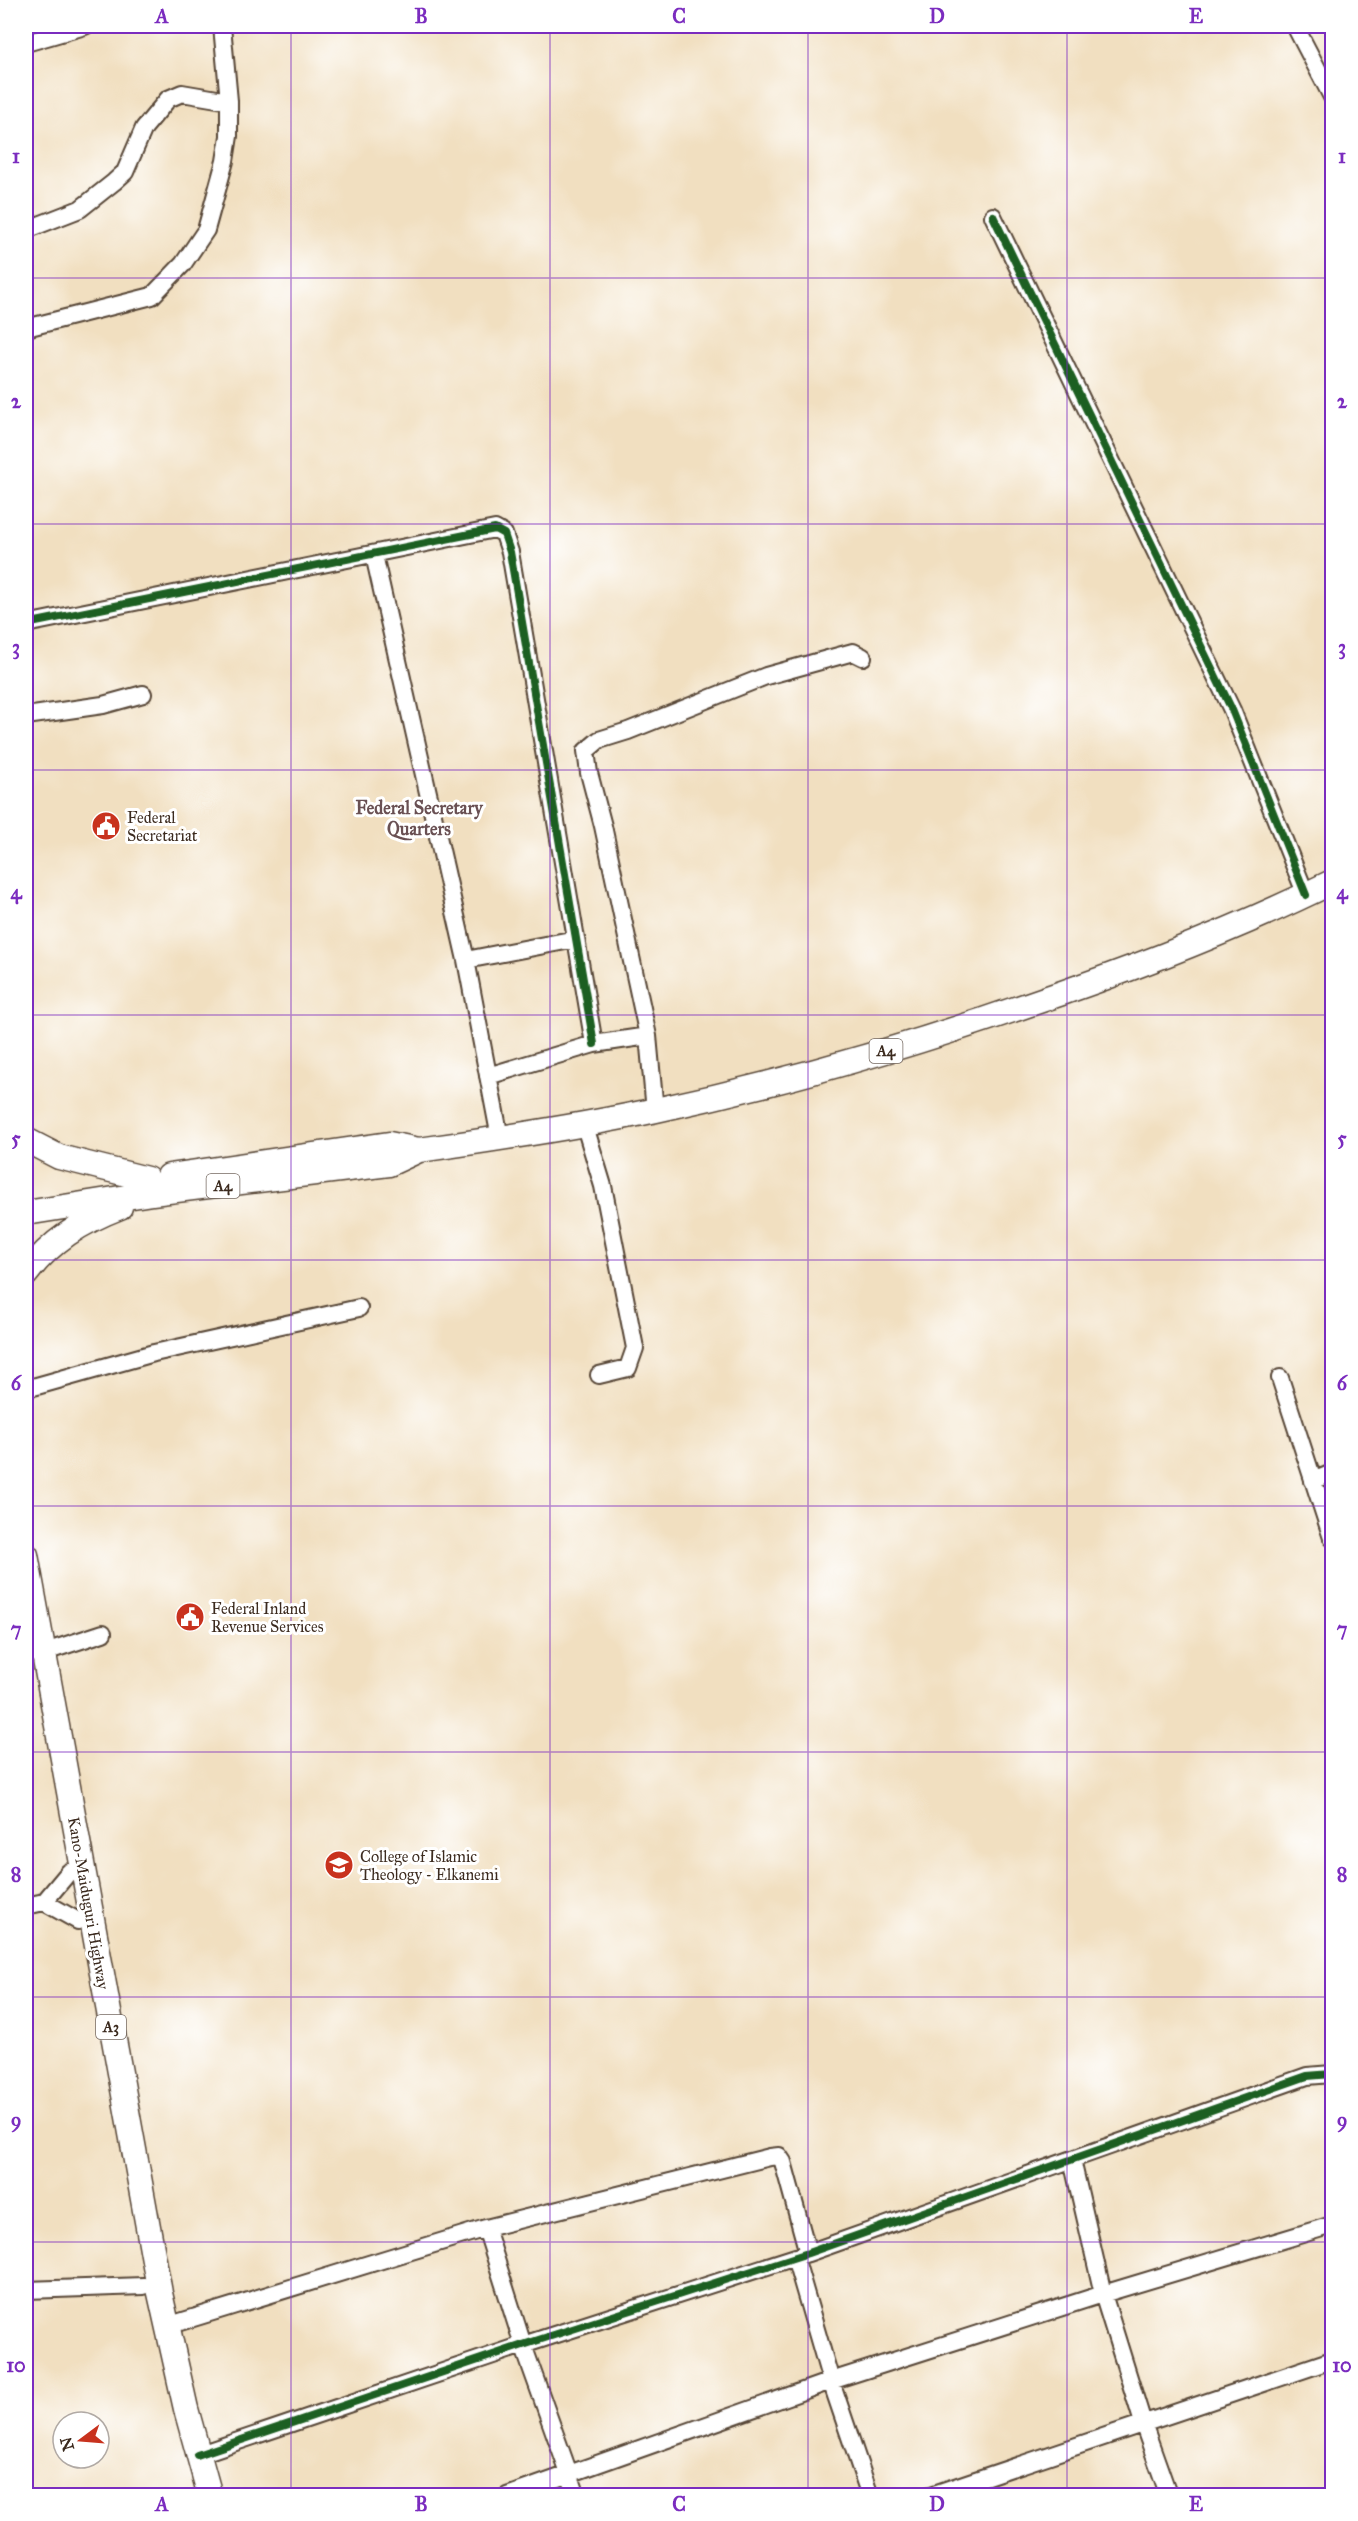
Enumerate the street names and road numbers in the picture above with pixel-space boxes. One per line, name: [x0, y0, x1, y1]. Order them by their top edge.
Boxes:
road number: A4: [870, 1039, 902, 1063]
road number: A4: [206, 1174, 240, 1198]
street label: Kano-Maiduguri Highway: [63, 1815, 113, 1991]
road number: A3: [96, 2015, 126, 2039]

